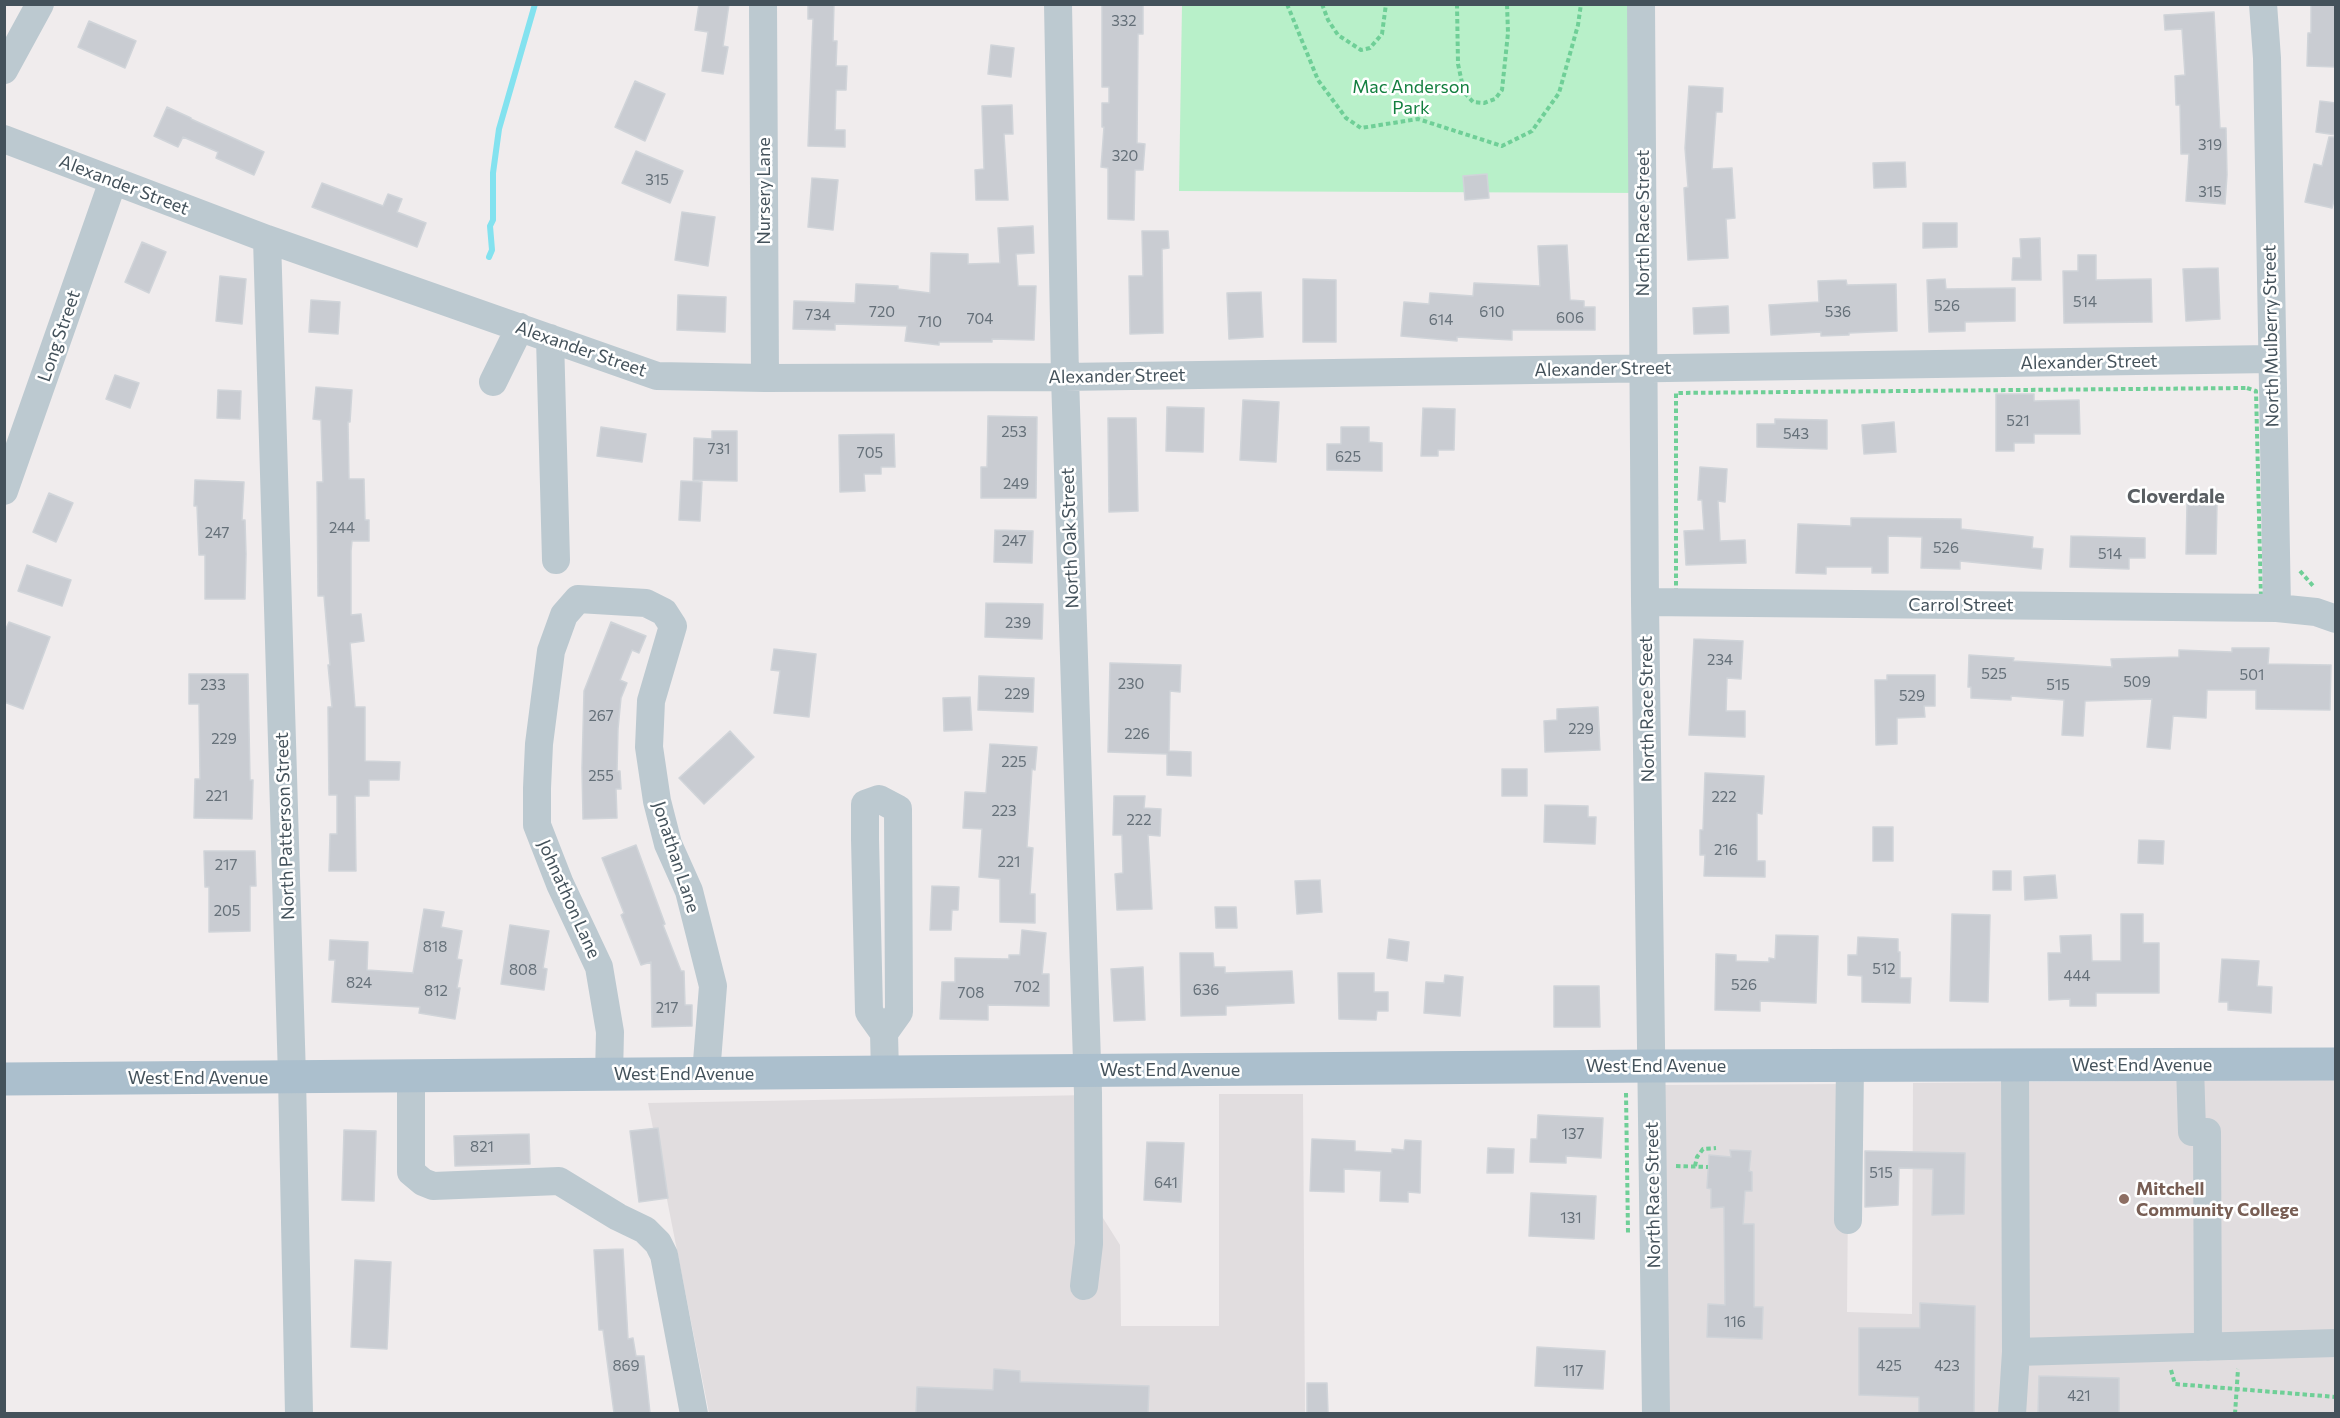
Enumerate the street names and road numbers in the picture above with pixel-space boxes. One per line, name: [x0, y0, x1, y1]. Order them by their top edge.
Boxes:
street label: Nursery Lane: [753, 137, 775, 245]
street label: Alexander Street: [56, 150, 192, 220]
street label: North Race Street: [1632, 150, 1654, 296]
street label: North Mulberry Street: [2259, 245, 2283, 427]
street label: Long Street: [33, 287, 85, 385]
street label: Alexander Street: [513, 316, 649, 382]
street label: Alexander Street: [2020, 350, 2158, 374]
street label: Alexander Street: [1534, 357, 1672, 381]
street label: Alexander Street: [1048, 364, 1186, 388]
street label: North Oak Street: [1057, 467, 1083, 609]
street label: Carrol Street: [1908, 594, 2014, 616]
street label: North Race Street: [1635, 635, 1659, 783]
street label: North Patterson Street: [271, 732, 299, 920]
street label: Jonathan Lane: [648, 798, 704, 916]
street label: Johnathon Lane: [533, 836, 605, 962]
street label: West End Avenue: [2072, 1054, 2212, 1076]
street label: West End Avenue: [1586, 1055, 1726, 1077]
street label: West End Avenue: [1100, 1059, 1240, 1081]
street label: West End Avenue: [614, 1063, 754, 1085]
street label: West End Avenue: [128, 1067, 268, 1089]
street label: North Race Street: [1641, 1121, 1665, 1269]

